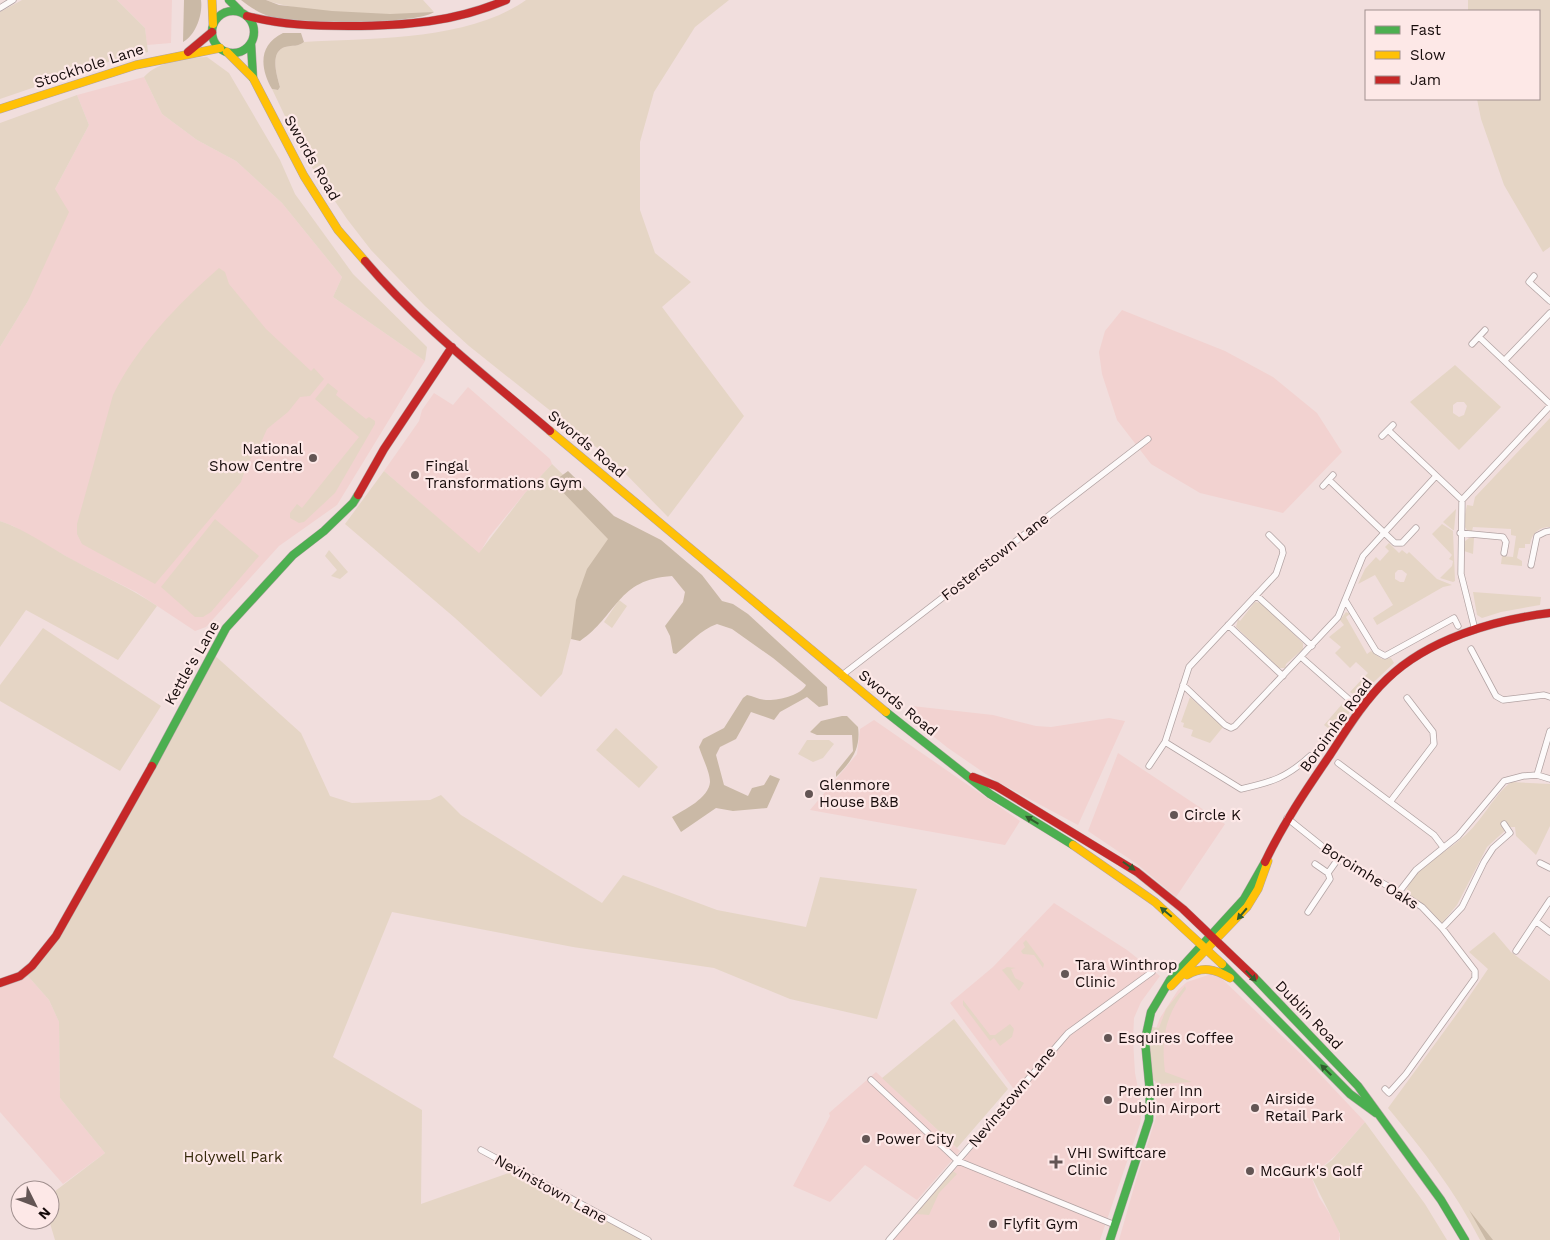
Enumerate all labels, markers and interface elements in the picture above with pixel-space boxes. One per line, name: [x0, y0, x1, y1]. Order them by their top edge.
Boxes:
legend: [1365, 10, 1540, 100]
text: Fast: [1410, 21, 1442, 39]
street label: Stockhole Lane: [32, 40, 146, 92]
text: Slow: [1410, 46, 1446, 64]
text: Jam: [1410, 71, 1441, 89]
street label: Swords Road: [280, 112, 344, 204]
street label: Swords Road: [545, 406, 629, 482]
place label: National Show Centre: [209, 440, 303, 475]
marker: National Show Centre: [307, 452, 319, 464]
place label: Fingal Transformations Gym: [425, 457, 582, 492]
marker: Fingal Transformations Gym: [409, 469, 421, 481]
street label: Fosterstown Lane: [938, 509, 1052, 605]
street label: Kettle's Lane: [161, 618, 223, 708]
street label: Swords Road: [855, 666, 941, 740]
street label: Boroimhe Road: [1296, 675, 1376, 775]
place label: Glenmore House B&B: [819, 776, 899, 811]
marker: Glenmore House B&B: [803, 788, 815, 800]
place label: Circle K: [1184, 806, 1241, 824]
marker: Circle K: [1168, 809, 1180, 821]
one-way arrow: [1026, 815, 1039, 824]
street label: Boroimhe Oaks: [1318, 839, 1422, 913]
one-way arrow: [1122, 861, 1135, 871]
one-way arrow: [1159, 906, 1172, 917]
one-way arrow: [1237, 908, 1248, 920]
place label: Tara Winthrop Clinic: [1075, 956, 1177, 991]
marker: Tara Winthrop Clinic: [1059, 968, 1071, 980]
one-way arrow: [1245, 969, 1257, 981]
street label: Dublin Road: [1272, 977, 1346, 1053]
place label: Esquires Coffee: [1118, 1029, 1234, 1047]
marker: Esquires Coffee: [1102, 1032, 1114, 1044]
street label: Nevinstown Lane: [965, 1043, 1059, 1151]
one-way arrow: [1320, 1064, 1332, 1076]
place label: Premier Inn Dublin Airport: [1118, 1082, 1221, 1117]
place label: Airside Retail Park: [1265, 1090, 1344, 1125]
marker: Premier Inn Dublin Airport: [1102, 1094, 1114, 1106]
marker: Airside Retail Park: [1249, 1102, 1261, 1114]
place label: Power City: [876, 1130, 954, 1148]
marker: Power City: [860, 1133, 872, 1145]
place label: VHI Swiftcare Clinic: [1067, 1144, 1166, 1179]
park label: Holywell Park: [184, 1148, 283, 1166]
street label: Nevinstown Lane: [492, 1151, 610, 1227]
marker: VHI Swiftcare Clinic: [1049, 1155, 1063, 1169]
place label: McGurk's Golf: [1260, 1162, 1363, 1180]
marker: McGurk's Golf: [1244, 1165, 1256, 1177]
north arrow: [10, 1180, 60, 1230]
text: N: [35, 1204, 54, 1223]
place label: Flyfit Gym: [1003, 1215, 1078, 1233]
marker: Flyfit Gym: [987, 1218, 999, 1230]

